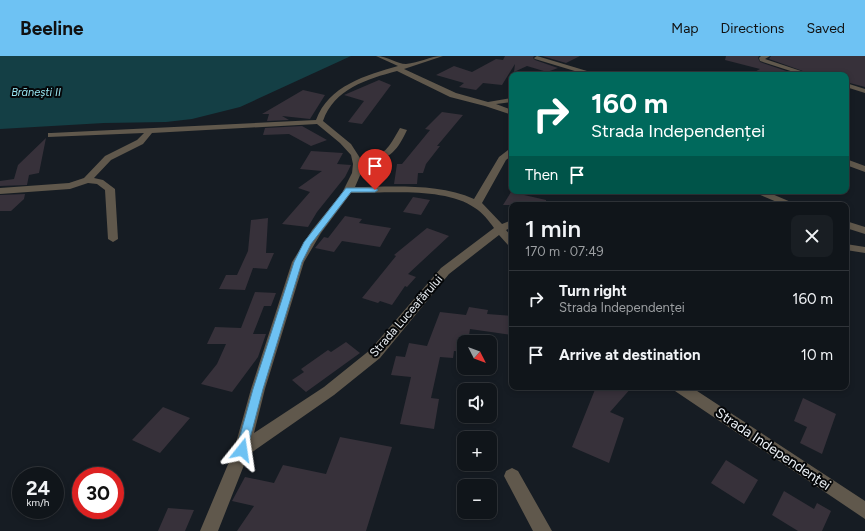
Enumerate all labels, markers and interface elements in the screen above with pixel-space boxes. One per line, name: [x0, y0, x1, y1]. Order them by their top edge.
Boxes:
text: Beeline: [20, 17, 84, 40]
text: Map: [671, 20, 699, 37]
text: Directions: [721, 20, 784, 37]
text: Saved: [806, 20, 845, 37]
water label: Brănești II: [11, 86, 61, 99]
text: 160 m: [591, 86, 668, 120]
icon: right: [525, 88, 577, 140]
text: Strada Independenței: [591, 120, 765, 142]
pin: [358, 149, 392, 190]
icon: arrive: [364, 155, 386, 177]
icon: arrive: [566, 164, 588, 186]
text: Then: [525, 166, 558, 184]
text: 1 min: [525, 214, 581, 243]
button: close: [791, 215, 833, 257]
text: 170 m · 07:49: [525, 244, 604, 259]
street label: Strada Luceafărului: [367, 272, 445, 360]
text: Turn right: [559, 282, 627, 300]
icon: right: [525, 288, 547, 310]
text: 160 m: [792, 290, 833, 308]
text: Strada Independenței: [559, 300, 685, 315]
north arrow: [457, 335, 497, 375]
map controls: [457, 335, 497, 519]
icon: arrive: [525, 344, 547, 366]
text: Arrive at destination: [559, 346, 700, 364]
text: 10 m: [801, 346, 833, 364]
button: sound: [457, 383, 497, 423]
street label: Strada Independenței: [712, 404, 834, 494]
position arrow: [221, 429, 263, 471]
button: +: [457, 431, 497, 471]
speed limit sign: 30: [72, 467, 124, 519]
text: 24: [26, 476, 50, 500]
button: −: [457, 479, 497, 519]
text: km/h: [27, 496, 49, 509]

